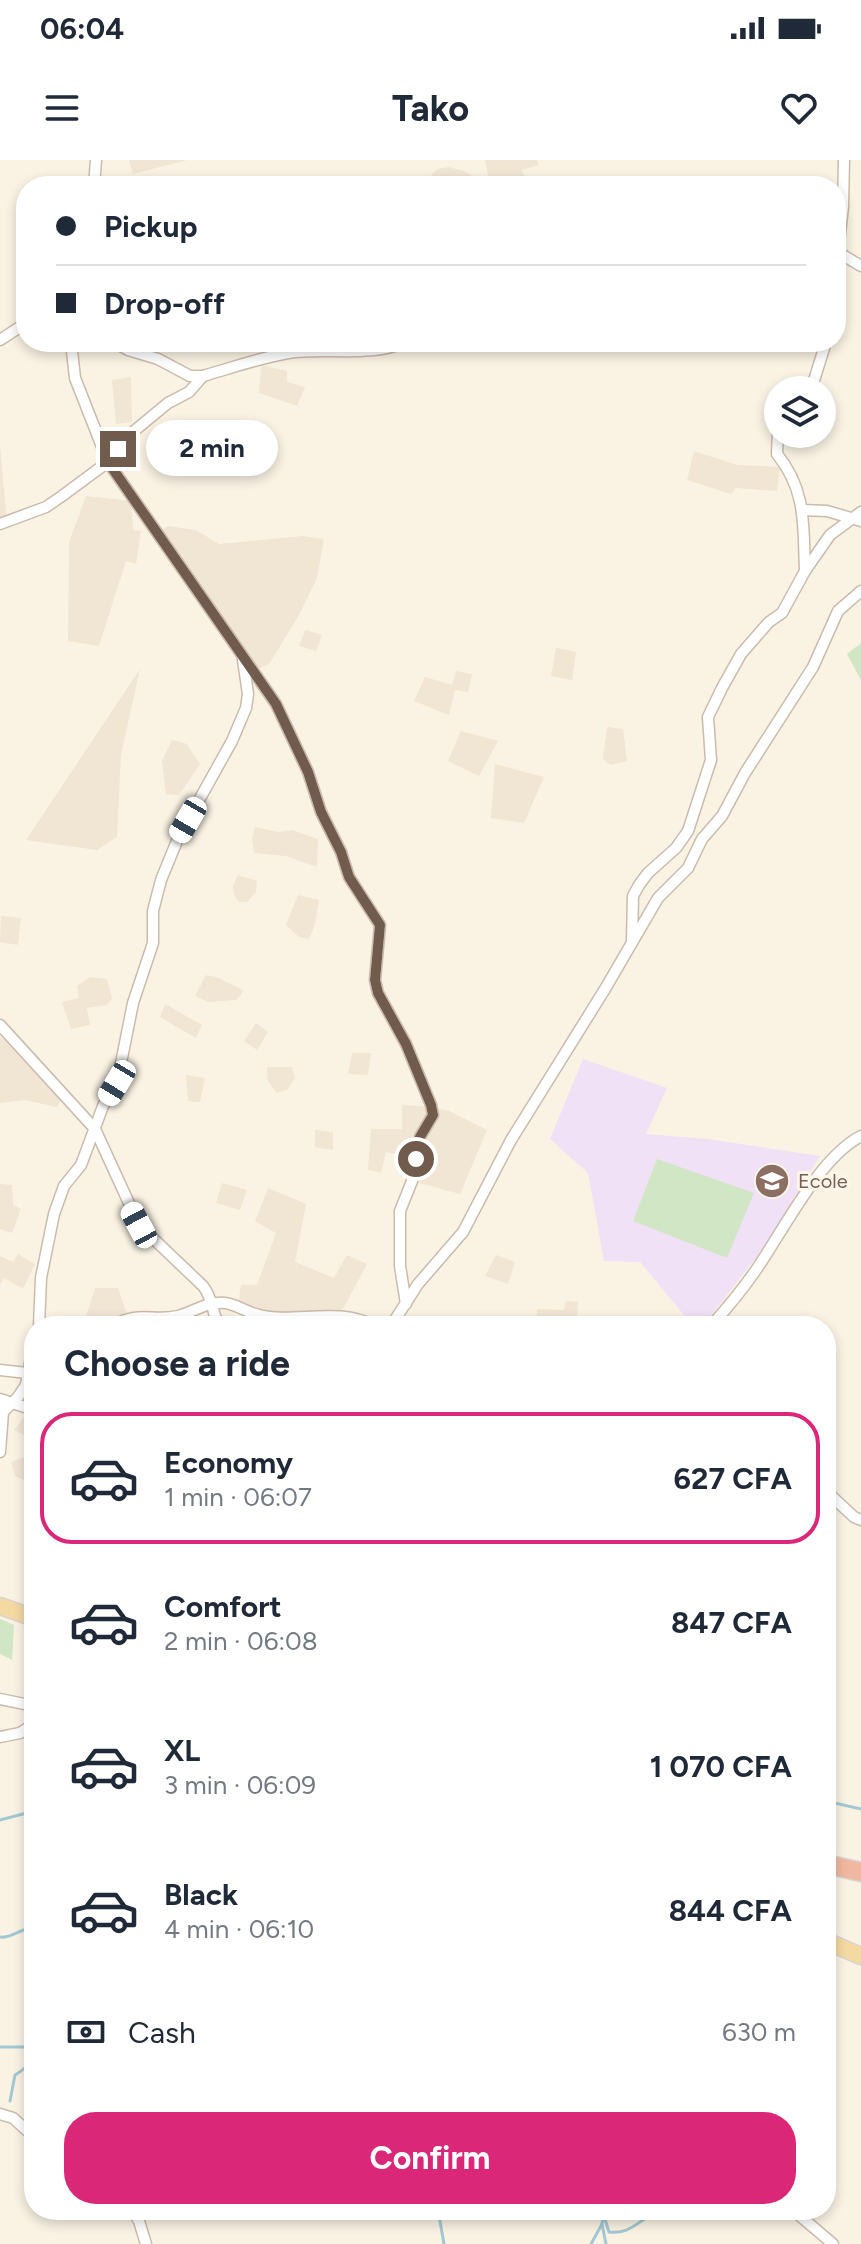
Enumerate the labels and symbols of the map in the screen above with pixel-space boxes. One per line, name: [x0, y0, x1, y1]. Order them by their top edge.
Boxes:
callout: 2 min: [146, 421, 278, 477]
route end: [100, 431, 136, 467]
car: [166, 793, 210, 847]
car: [94, 1056, 140, 1110]
route start: [398, 1141, 434, 1177]
school or university icon: Ecole: [753, 1162, 791, 1200]
place label: Ecole: [798, 1169, 848, 1193]
car: [117, 1198, 161, 1252]

